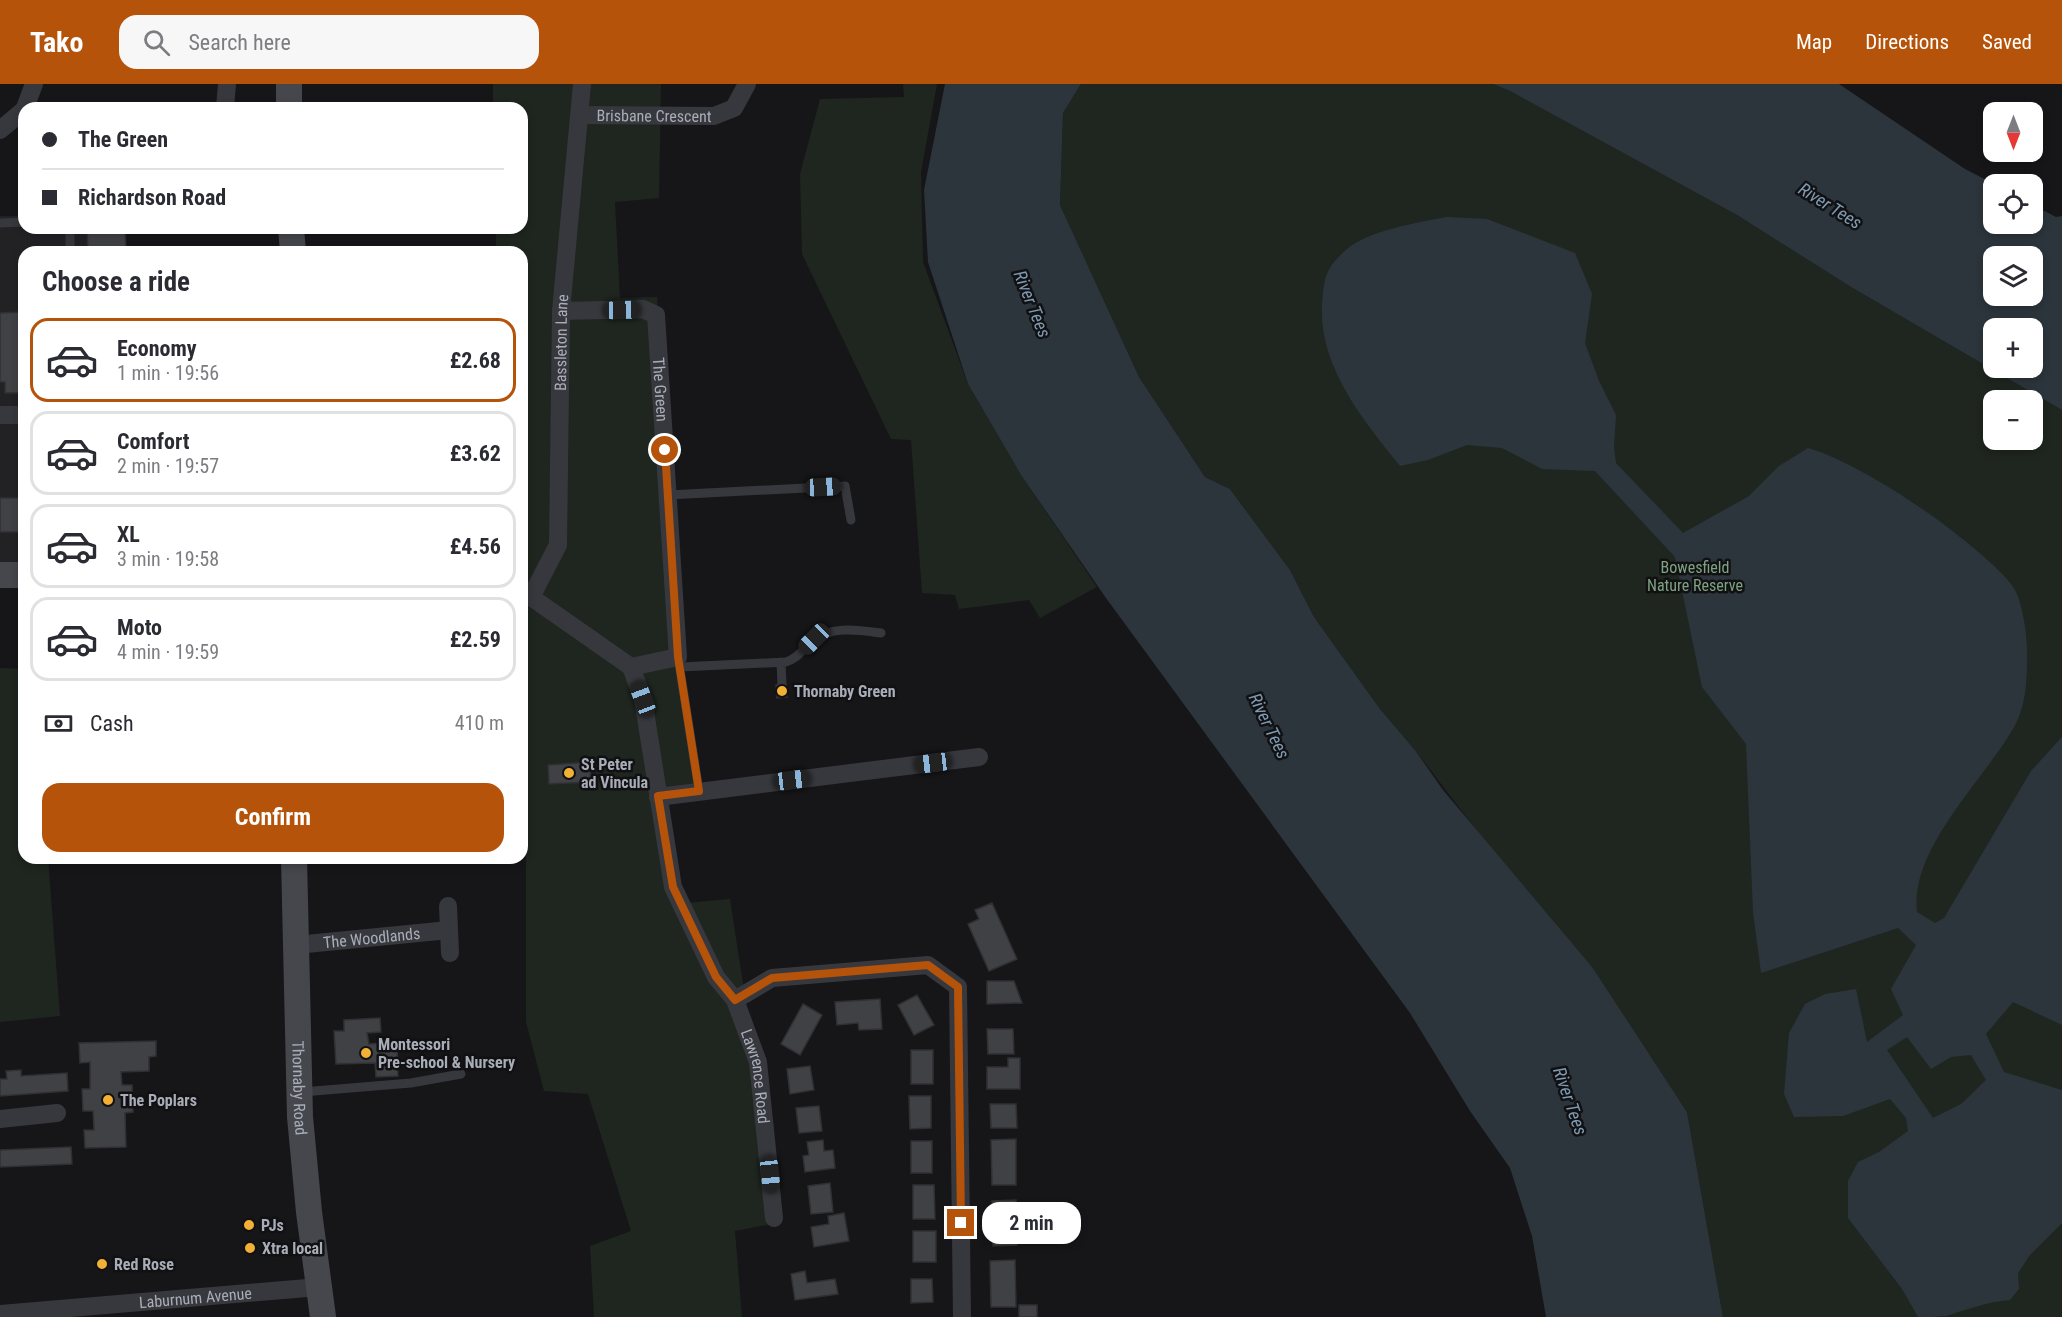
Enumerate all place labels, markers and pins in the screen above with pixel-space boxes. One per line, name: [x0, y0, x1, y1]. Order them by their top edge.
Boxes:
place label: Thornaby Green: [794, 682, 896, 701]
marker: Thornaby Green: [775, 684, 789, 698]
place label: St Peter ad Vincula: [581, 755, 649, 792]
marker: St Peter ad Vincula: [562, 766, 576, 780]
place label: Montessori Pre-school & Nursery: [378, 1035, 515, 1072]
marker: Montessori Pre-school & Nursery: [359, 1046, 373, 1060]
place label: The Poplars: [120, 1091, 197, 1110]
marker: The Poplars: [101, 1093, 115, 1107]
place label: PJs: [261, 1216, 284, 1235]
marker: PJs: [242, 1218, 256, 1232]
place label: Xtra local: [262, 1239, 323, 1258]
marker: Xtra local: [243, 1241, 257, 1255]
place label: Red Rose: [114, 1255, 174, 1274]
marker: Red Rose: [95, 1257, 109, 1271]

